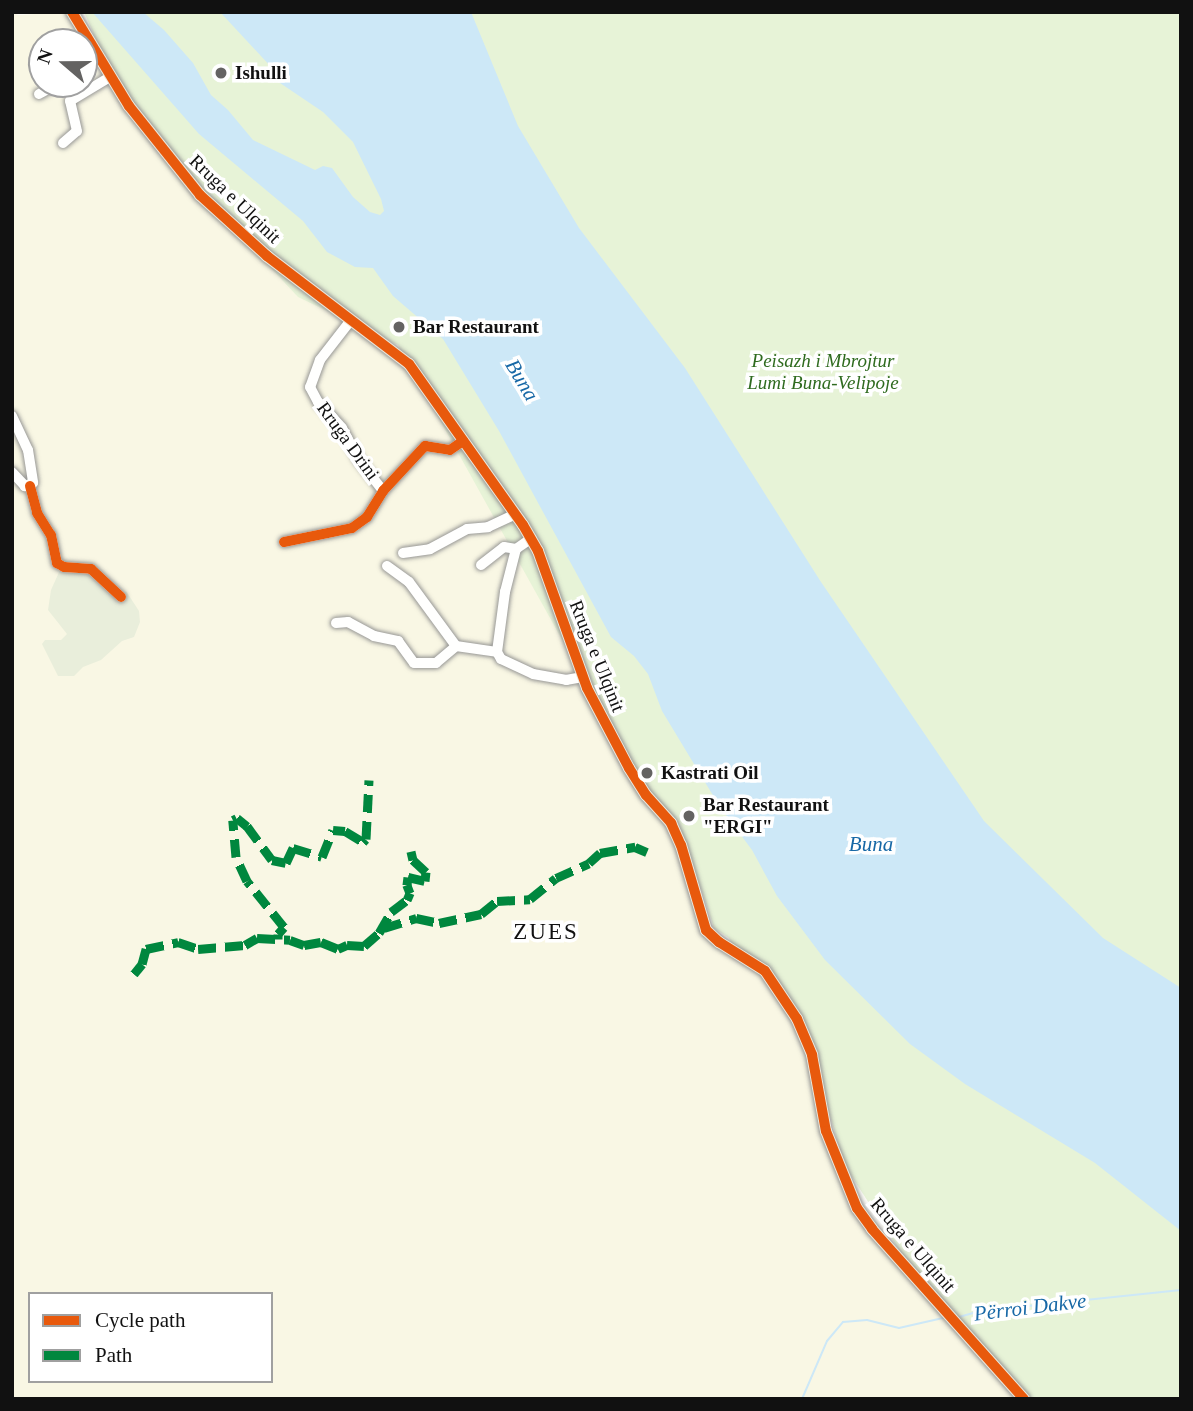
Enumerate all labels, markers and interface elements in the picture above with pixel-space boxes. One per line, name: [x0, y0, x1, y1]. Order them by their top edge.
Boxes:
north arrow: [28, 28, 98, 98]
text: N: [32, 46, 57, 66]
place label: Ishulli: [235, 62, 287, 84]
marker: Ishulli: [213, 65, 229, 81]
street label: Rruga e Ulqinit: [185, 150, 285, 248]
place label: Bar Restaurant: [413, 316, 539, 338]
marker: Bar Restaurant: [391, 319, 407, 335]
park label: Peisazh i Mbrojtur Lumi Buna-Velipoje: [747, 350, 899, 394]
water label: Buna: [500, 355, 544, 405]
street label: Rruga Drini: [312, 397, 384, 485]
street label: Rruga e Ulqinit: [564, 597, 630, 715]
place label: Kastrati Oil: [661, 762, 759, 784]
marker: Kastrati Oil: [639, 765, 655, 781]
place label: Bar Restaurant "ERGI": [703, 794, 829, 838]
marker: Bar Restaurant "ERGI": [681, 808, 697, 824]
water label: Buna: [849, 831, 893, 857]
district label: ZUES: [514, 918, 578, 946]
street label: Rruga e Ulqinit: [866, 1193, 960, 1297]
water label: Përroi Dakve: [972, 1288, 1088, 1326]
legend: [28, 1292, 273, 1383]
text: Cycle path: [95, 1308, 185, 1332]
text: Path: [95, 1343, 132, 1367]

